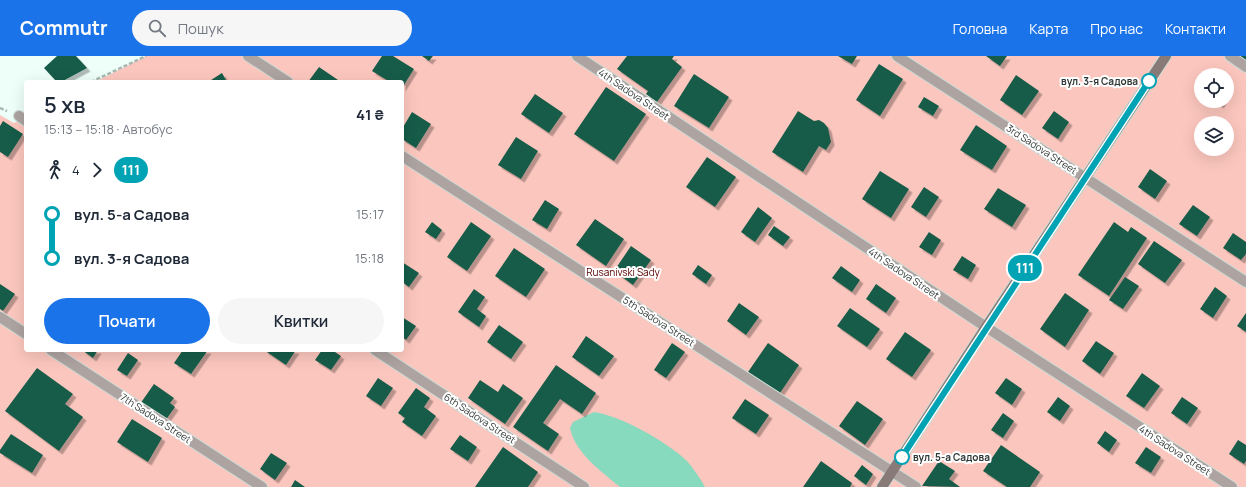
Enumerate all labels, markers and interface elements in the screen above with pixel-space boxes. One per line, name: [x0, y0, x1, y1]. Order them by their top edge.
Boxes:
search box: [132, 10, 412, 46]
text: Commutr: [20, 15, 108, 41]
icon: search: [146, 17, 168, 39]
text: Пошук: [178, 18, 224, 39]
text: Головна: [953, 19, 1007, 38]
text: Карта: [1029, 19, 1068, 38]
text: Про нас: [1090, 19, 1143, 38]
text: Контакти: [1165, 19, 1226, 38]
street label: 4th Sadova Street: [596, 65, 672, 123]
map controls: [1194, 68, 1234, 156]
button: locate: [1194, 68, 1234, 108]
marker: вул. 3-я Садова: [1141, 73, 1157, 89]
place label: вул. 3-я Садова: [1061, 74, 1138, 88]
text: 5 хв: [44, 90, 85, 120]
text: 41 ₴: [356, 104, 384, 125]
button: layers: [1194, 116, 1234, 156]
text: 15:13 – 15:18 · Автобус: [44, 120, 173, 138]
street label: 3rd Sadova Street: [1004, 121, 1080, 177]
icon: walk: [44, 159, 66, 181]
icon: forward: [86, 159, 108, 181]
text: 111: [122, 160, 140, 179]
text: 4: [72, 161, 80, 179]
text: вул. 5-а Садова: [74, 204, 189, 225]
text: 15:17: [356, 205, 384, 223]
street label: 4th Sadova Street: [866, 244, 942, 302]
text: вул. 3-я Садова: [74, 248, 189, 269]
text: 15:18: [355, 249, 384, 267]
line badge: 111: [1002, 255, 1048, 281]
text: 111: [1016, 258, 1034, 277]
park label: Rusanivski Sady: [586, 265, 661, 279]
street label: 5th Sadova Street: [620, 293, 698, 349]
button: Почати: [44, 298, 210, 344]
button: Квитки: [218, 298, 384, 344]
street label: 6th Sadova Street: [441, 389, 519, 447]
street label: 7th Sadova Street: [118, 390, 194, 446]
street label: 4th Sadova Street: [1136, 422, 1214, 478]
marker: вул. 5-а Садова: [894, 449, 910, 465]
place label: вул. 5-а Садова: [913, 450, 990, 464]

